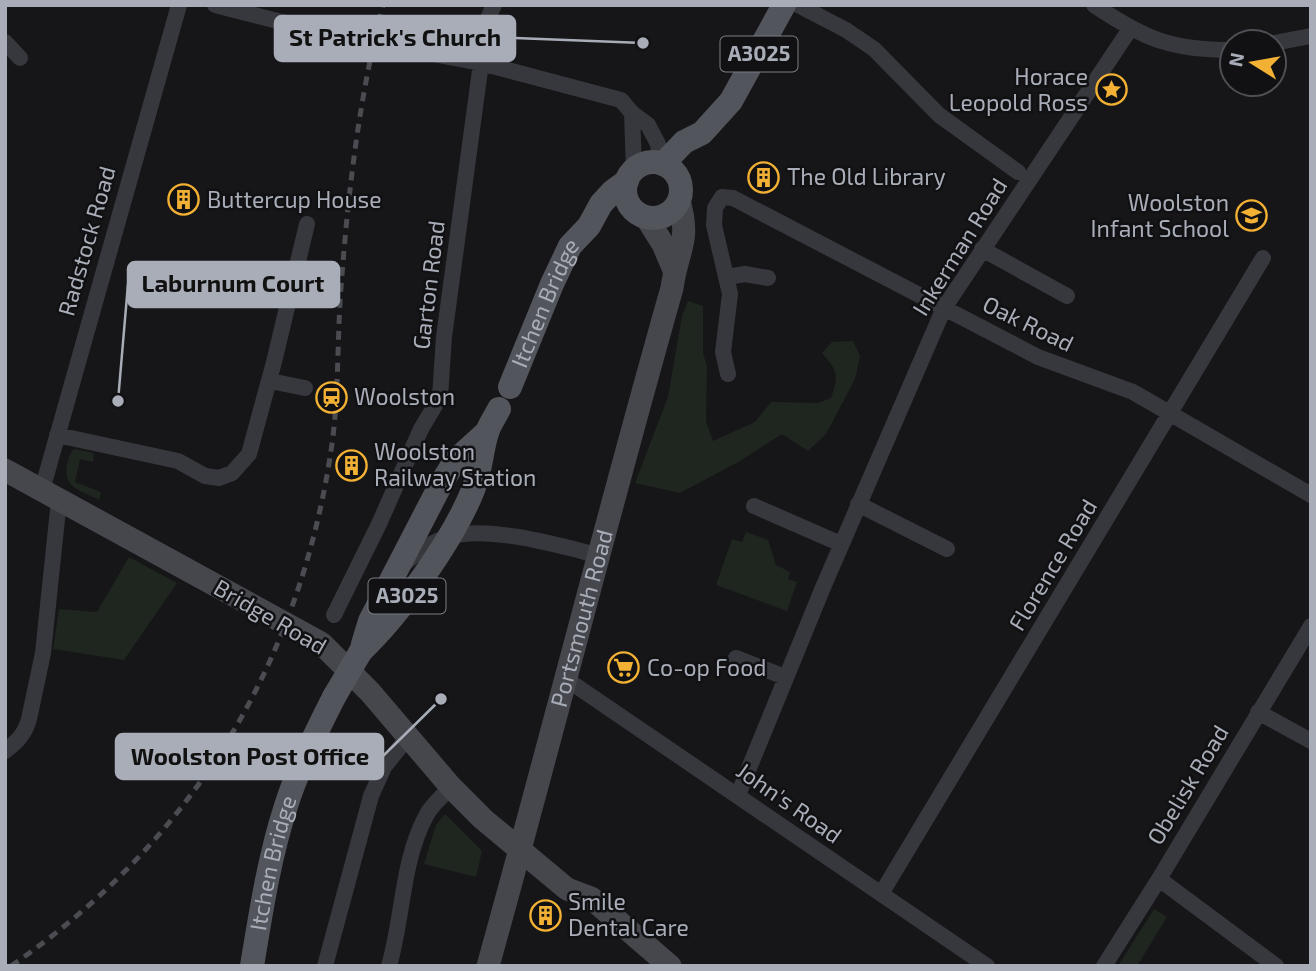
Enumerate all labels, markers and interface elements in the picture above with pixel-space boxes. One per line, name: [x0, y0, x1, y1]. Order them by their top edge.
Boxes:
callout: St Patrick's Church: [275, 16, 515, 61]
text: St Patrick's Church: [289, 22, 501, 51]
north arrow: [1218, 28, 1288, 98]
road number: A3025: [720, 36, 798, 72]
text: N: [1223, 51, 1248, 69]
place label: Horace Leopold Ross: [949, 62, 1088, 116]
place icon: Horace Leopold Ross: [1094, 73, 1128, 107]
building icon: The Old Library: [747, 160, 781, 194]
place label: The Old Library: [787, 162, 946, 190]
street label: Radstock Road: [51, 163, 121, 319]
street label: Inkerman Road: [906, 173, 1013, 320]
building icon: Buttercup House: [167, 183, 201, 217]
place label: Buttercup House: [207, 185, 382, 213]
place label: Woolston Infant School: [1091, 188, 1229, 242]
school or university icon: Woolston Infant School: [1235, 199, 1269, 233]
street label: Garton Road: [406, 219, 450, 351]
street label: Itchen Bridge: [504, 231, 584, 371]
callout: Laburnum Court: [128, 262, 339, 307]
text: Laburnum Court: [142, 268, 325, 297]
street label: Oak Road: [978, 289, 1078, 357]
station icon: Woolston: [314, 380, 348, 414]
place label: Woolston: [354, 382, 455, 410]
place label: Woolston Railway Station: [374, 437, 536, 491]
building icon: Woolston Railway Station: [334, 448, 368, 482]
street label: Florence Road: [1002, 494, 1102, 635]
street label: Portsmouth Road: [544, 526, 618, 710]
street label: Bridge Road: [209, 573, 332, 660]
road number: A3025: [368, 578, 446, 614]
supermarket icon: Co-op Food: [607, 651, 641, 685]
place label: Co-op Food: [647, 653, 766, 681]
street label: Obelisk Road: [1140, 720, 1234, 849]
callout: Woolston Post Office: [116, 734, 383, 779]
text: Woolston Post Office: [131, 741, 369, 770]
street label: John's Road: [732, 756, 848, 849]
street label: Itchen Bridge: [243, 792, 302, 933]
place label: Smile Dental Care: [568, 887, 689, 941]
building icon: Smile Dental Care: [528, 898, 562, 932]

